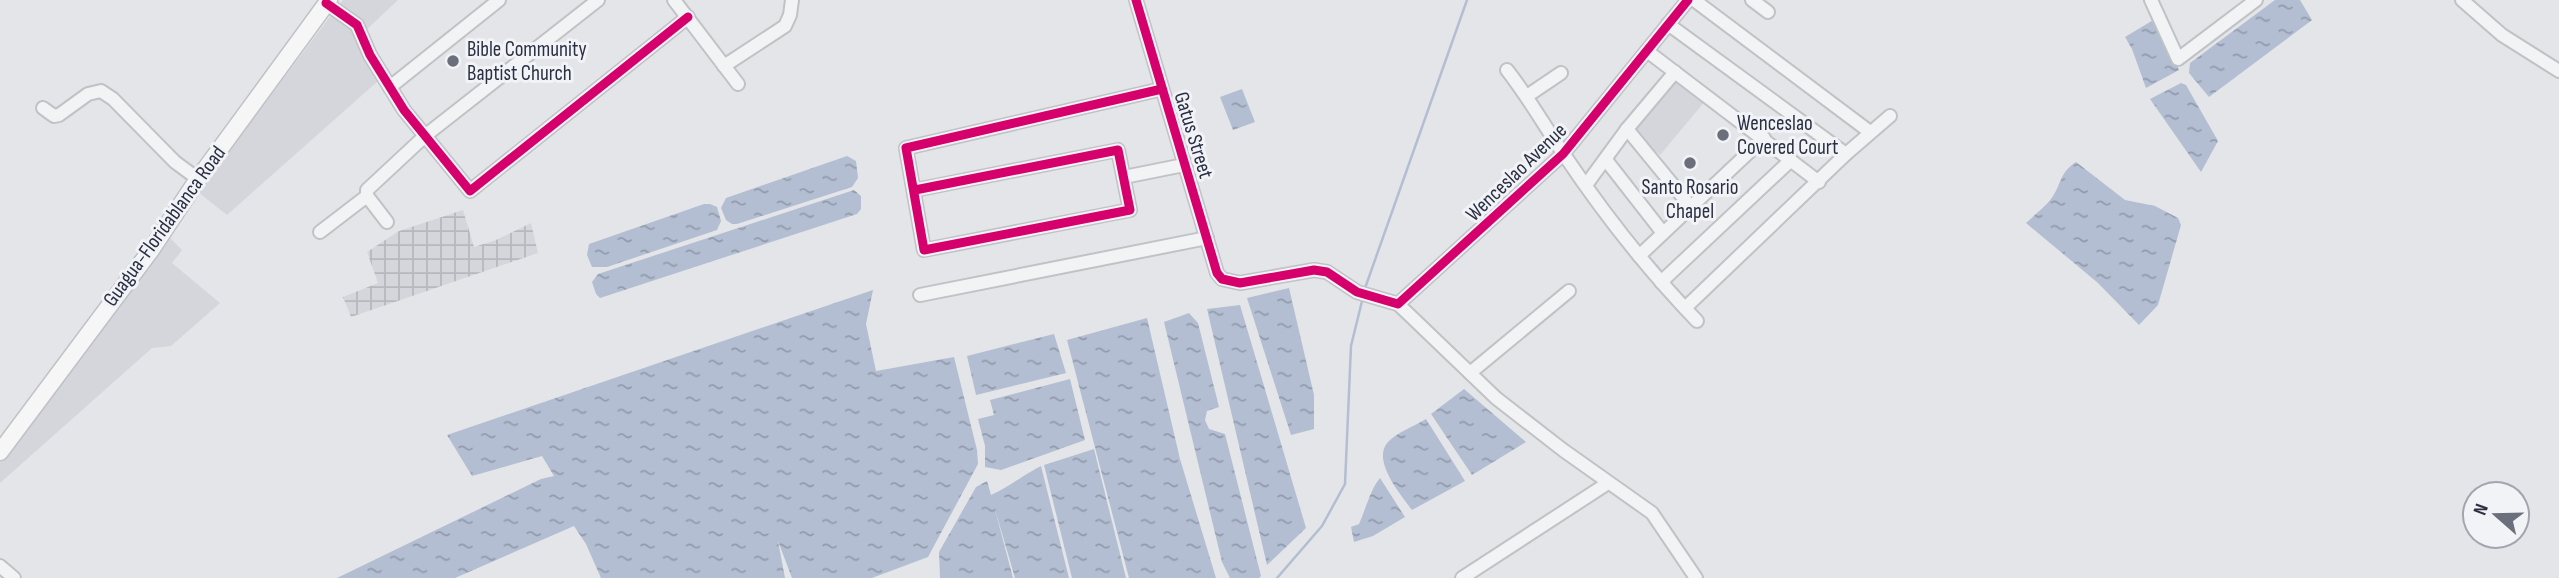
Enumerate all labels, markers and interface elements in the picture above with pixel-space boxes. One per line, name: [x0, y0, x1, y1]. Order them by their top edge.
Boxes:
place label: Bible Community Baptist Church: [467, 37, 587, 86]
marker: Bible Community Baptist Church: [445, 53, 461, 69]
street label: Gatus Street: [1169, 89, 1218, 181]
place label: Wenceslao Covered Court: [1737, 111, 1838, 160]
street label: Wenceslao Avenue: [1461, 118, 1572, 227]
marker: Wenceslao Covered Court: [1715, 127, 1731, 143]
street label: Guagua-Floridablanca Road: [98, 141, 231, 311]
marker: Santo Rosario Chapel: [1682, 155, 1698, 171]
place label: Santo Rosario Chapel: [1642, 175, 1738, 224]
north arrow: [2461, 480, 2531, 550]
text: N: [2469, 501, 2494, 518]

